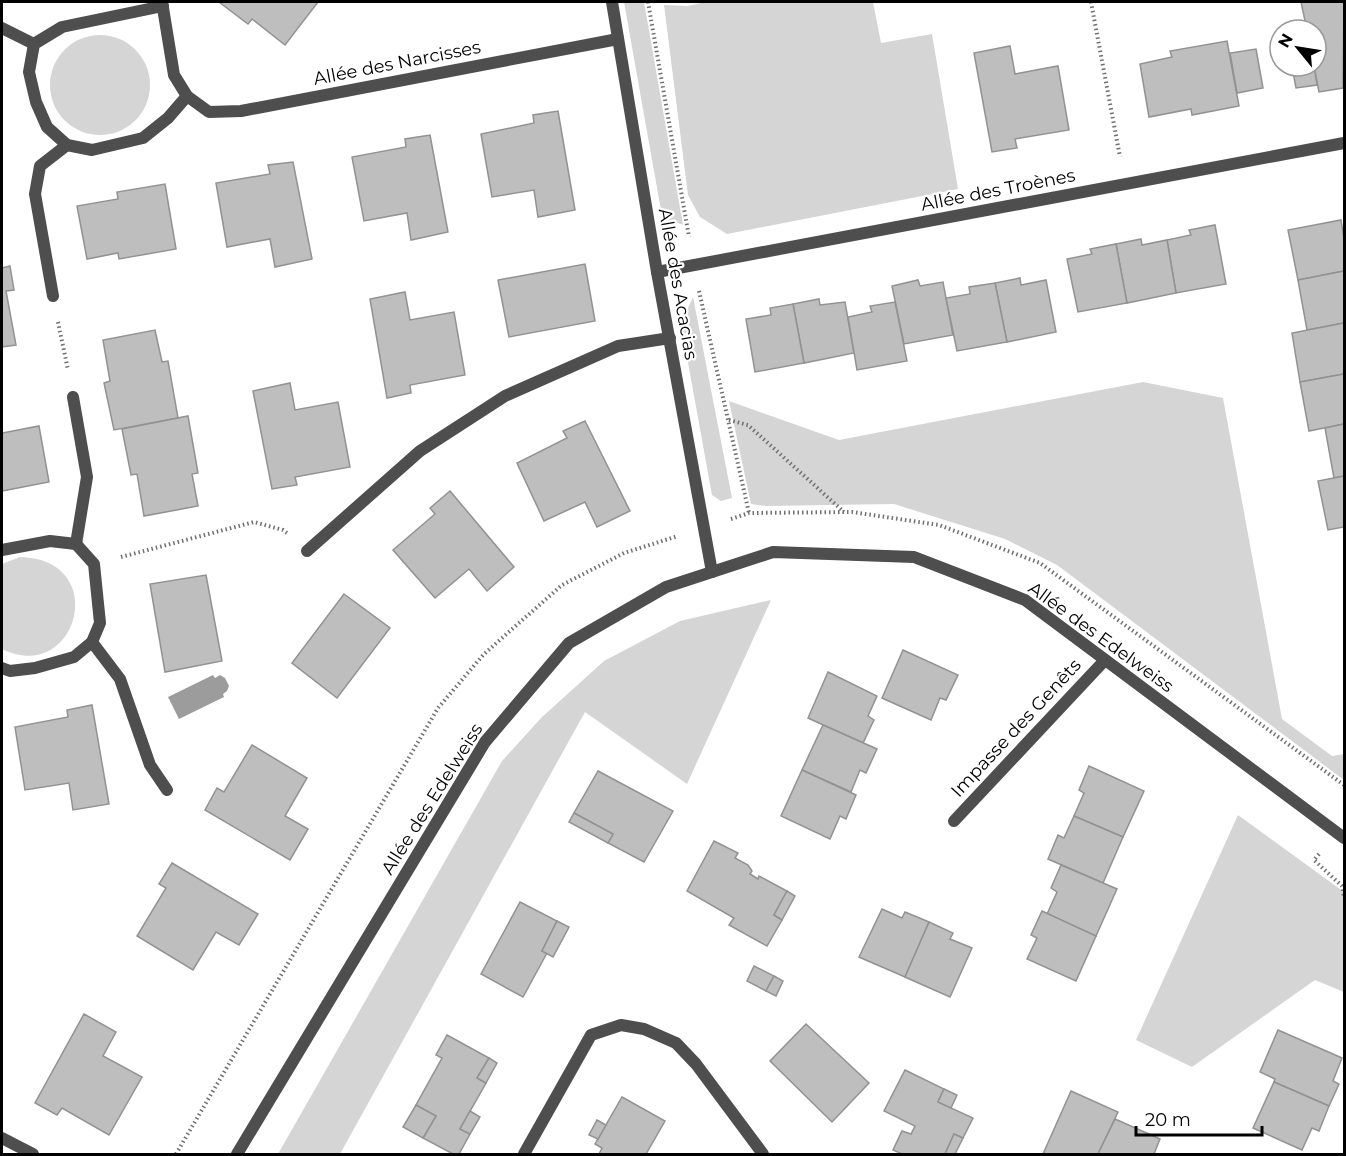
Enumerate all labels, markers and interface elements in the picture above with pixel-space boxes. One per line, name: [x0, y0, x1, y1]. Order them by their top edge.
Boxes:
north arrow: [1268, 18, 1328, 78]
text: N: [1274, 30, 1297, 51]
street label: Allée des Narcisses: [311, 36, 483, 90]
street label: Allée des Troènes: [919, 164, 1077, 216]
street label: Allée des Acacias: [654, 207, 702, 362]
street label: Allée des Edelweiss: [1024, 577, 1178, 697]
street label: Impasse des Genêts: [946, 654, 1086, 802]
street label: Allée des Edelweiss: [376, 719, 488, 879]
scale bar: [1136, 1099, 1262, 1137]
text: 20 m: [1145, 1109, 1191, 1131]

